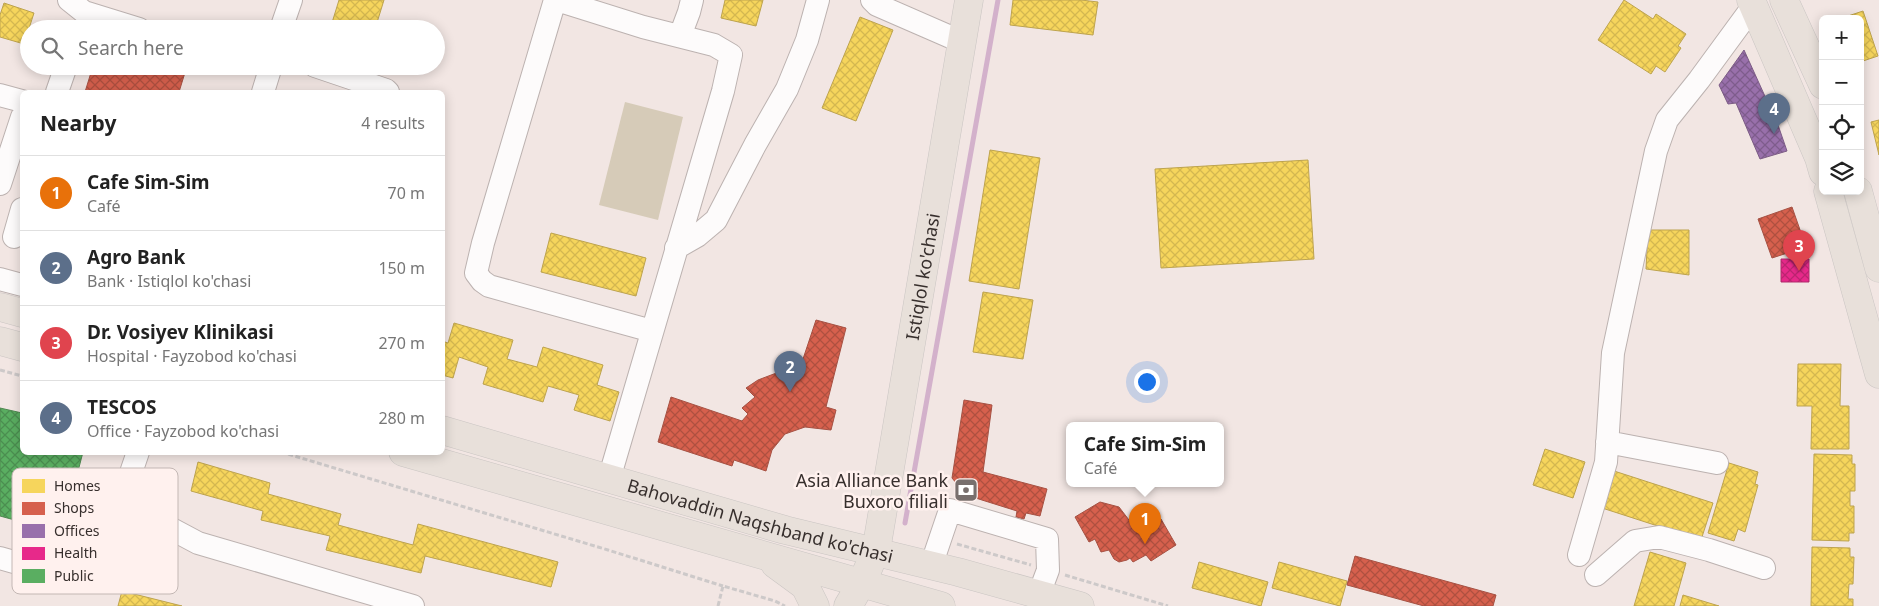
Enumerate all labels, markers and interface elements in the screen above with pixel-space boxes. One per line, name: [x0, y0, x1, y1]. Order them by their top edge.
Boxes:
map controls: [1819, 15, 1864, 195]
button: +: [1819, 15, 1864, 60]
search box: [20, 20, 445, 75]
icon: search: [38, 34, 66, 62]
text: Search here: [78, 35, 184, 61]
button: −: [1819, 60, 1864, 105]
pin: 4: [1758, 93, 1790, 134]
button: locate: [1819, 105, 1864, 150]
text: Nearby: [40, 109, 116, 137]
text: 4 results: [361, 112, 425, 134]
button: layers: [1819, 150, 1864, 195]
text: Cafe Sim-Sim: [87, 169, 210, 195]
text: 1: [51, 182, 61, 204]
text: 70 m: [388, 182, 425, 204]
text: Café: [87, 195, 121, 217]
street label: Istiqlol ko'chasi: [900, 211, 945, 342]
pin: 3: [1783, 230, 1815, 271]
text: Agro Bank: [87, 244, 185, 270]
text: 2: [51, 257, 61, 279]
text: 150 m: [378, 257, 425, 279]
text: Bank · Istiqlol ko'chasi: [87, 270, 251, 292]
text: Dr. Vosiyev Klinikasi: [87, 319, 274, 345]
text: 3: [51, 332, 61, 354]
text: 270 m: [378, 332, 425, 354]
text: Hospital · Fayzobod ko'chasi: [87, 345, 297, 367]
pin: 2: [774, 351, 806, 392]
your location: [1134, 369, 1160, 395]
text: TESCOS: [87, 394, 156, 420]
text: 4: [51, 407, 61, 429]
text: 280 m: [378, 407, 425, 429]
text: Office · Fayzobod ko'chasi: [87, 420, 279, 442]
popup: [1066, 422, 1224, 487]
text: Cafe Sim-Sim: [1084, 431, 1206, 457]
text: Café: [1084, 457, 1117, 479]
legend: [12, 468, 178, 594]
place label: Asia Alliance Bank Buxoro filiali: [796, 468, 948, 513]
street label: Bahovaddin Naqshband ko'chasi: [625, 473, 896, 568]
text: Homes: [54, 476, 101, 495]
bank icon: Asia Alliance Bank Buxoro filiali: [953, 477, 979, 503]
text: Shops: [54, 498, 94, 517]
pin: 1: [1129, 503, 1161, 544]
text: Offices: [54, 521, 100, 540]
text: Health: [54, 543, 97, 562]
text: Public: [54, 566, 94, 585]

